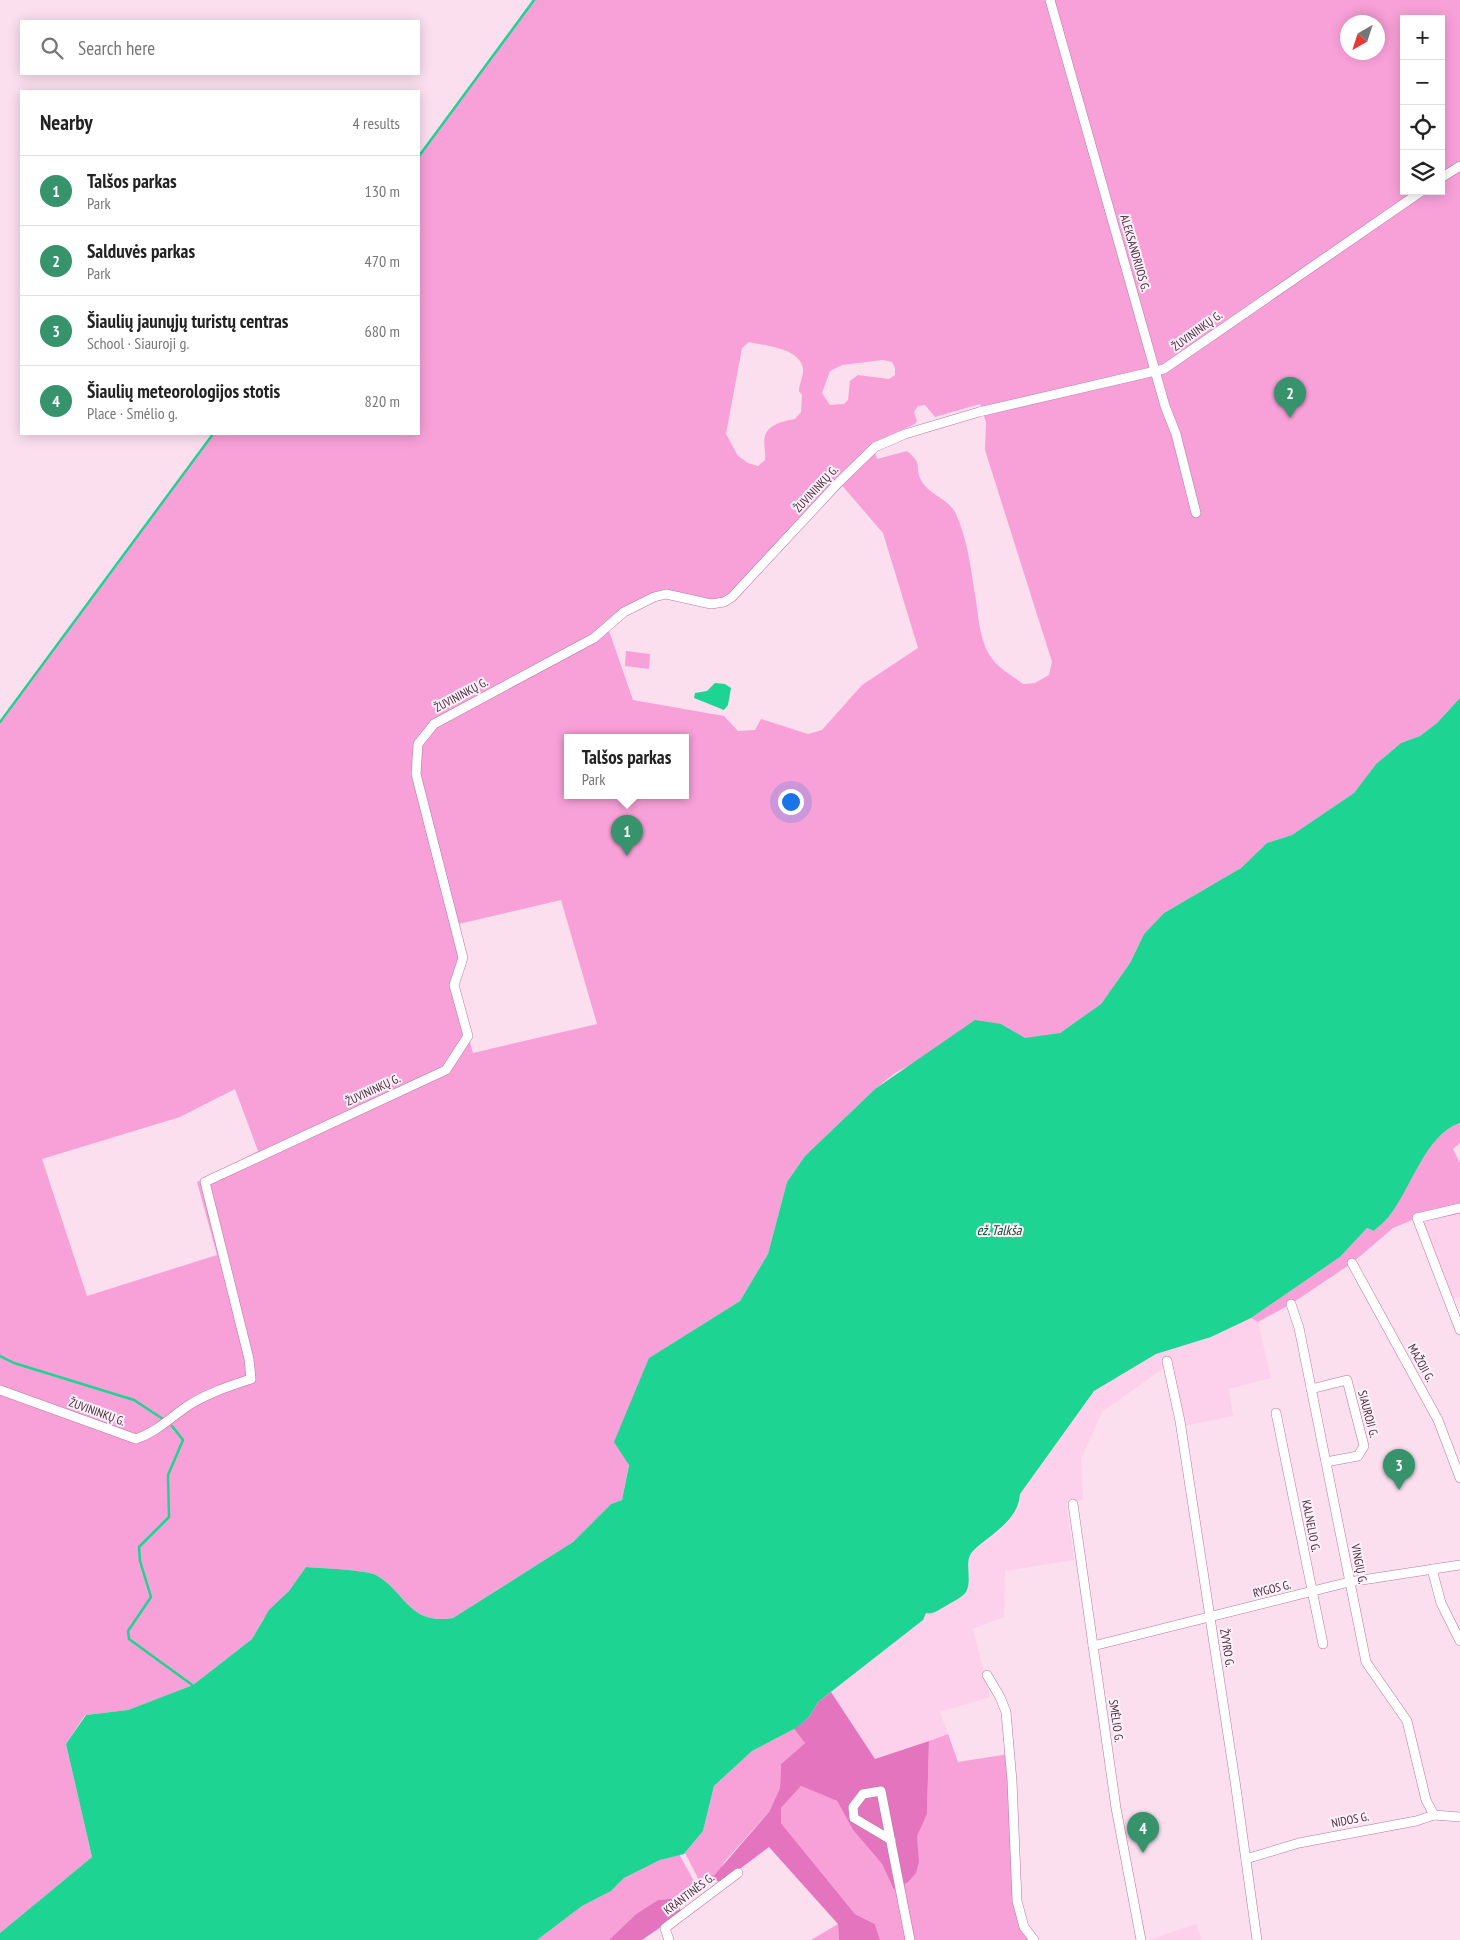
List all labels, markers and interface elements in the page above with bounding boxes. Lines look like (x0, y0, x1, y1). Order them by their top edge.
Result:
north arrow (1340, 15, 1385, 60)
map controls (1400, 15, 1445, 195)
button: + (1400, 15, 1445, 60)
search box (20, 20, 420, 75)
icon: search (38, 34, 66, 62)
text: Search here (78, 36, 155, 60)
button: − (1400, 60, 1445, 105)
button: locate (1400, 105, 1445, 150)
text: Nearby (40, 109, 93, 136)
text: 4 results (353, 113, 400, 133)
button: layers (1400, 150, 1445, 195)
text: Talšos parkas (87, 169, 177, 193)
text: 1 (52, 181, 60, 201)
text: 130 m (365, 181, 400, 201)
text: Park (87, 193, 111, 213)
street label: ALEKSANDRIJOS G. (1117, 213, 1154, 293)
text: Salduvės parkas (87, 239, 195, 263)
text: 2 (52, 251, 60, 271)
text: 470 m (365, 251, 400, 271)
text: Park (87, 263, 111, 283)
street label: ŽUVININKŲ G. (1169, 307, 1225, 354)
text: Šiaulių jaunųjų turistų centras (87, 309, 289, 333)
text: 3 (52, 321, 60, 341)
text: 680 m (365, 321, 400, 341)
text: School · Siauroji g. (87, 333, 189, 353)
pin: 2 (1274, 377, 1306, 418)
text: Šiaulių meteorologijos stotis (87, 379, 280, 403)
text: 4 (52, 391, 60, 411)
text: 820 m (365, 391, 400, 411)
text: Place · Smėlio g. (87, 403, 178, 423)
street label: ŽUVININKŲ G. (790, 462, 841, 515)
street label: ŽUVININKŲ G. (431, 674, 490, 715)
popup (564, 734, 689, 799)
text: Talšos parkas (582, 745, 671, 769)
text: Park (582, 769, 605, 789)
your location (778, 789, 804, 815)
pin: 1 (611, 815, 643, 856)
street label: ŽUVININKŲ G. (343, 1070, 402, 1109)
water label: ež. Talkša (977, 1221, 1023, 1239)
street label: MAŽOJI G. (1405, 1341, 1438, 1384)
street label: SIAUROJI G. (1355, 1389, 1382, 1439)
street label: ŽUVININKŲ G. (67, 1395, 127, 1429)
pin: 3 (1383, 1449, 1415, 1490)
street label: KALNELIO G. (1299, 1499, 1324, 1553)
street label: VINGIŲ G. (1348, 1542, 1371, 1585)
street label: RYGOS G. (1251, 1577, 1292, 1600)
street label: ŽVYRO G. (1217, 1628, 1238, 1668)
street label: SMĖLIO G. (1106, 1699, 1127, 1743)
street label: NIDOS G. (1330, 1809, 1370, 1830)
pin: 4 (1127, 1812, 1159, 1853)
street label: KRANTINĖS G. (661, 1870, 717, 1917)

